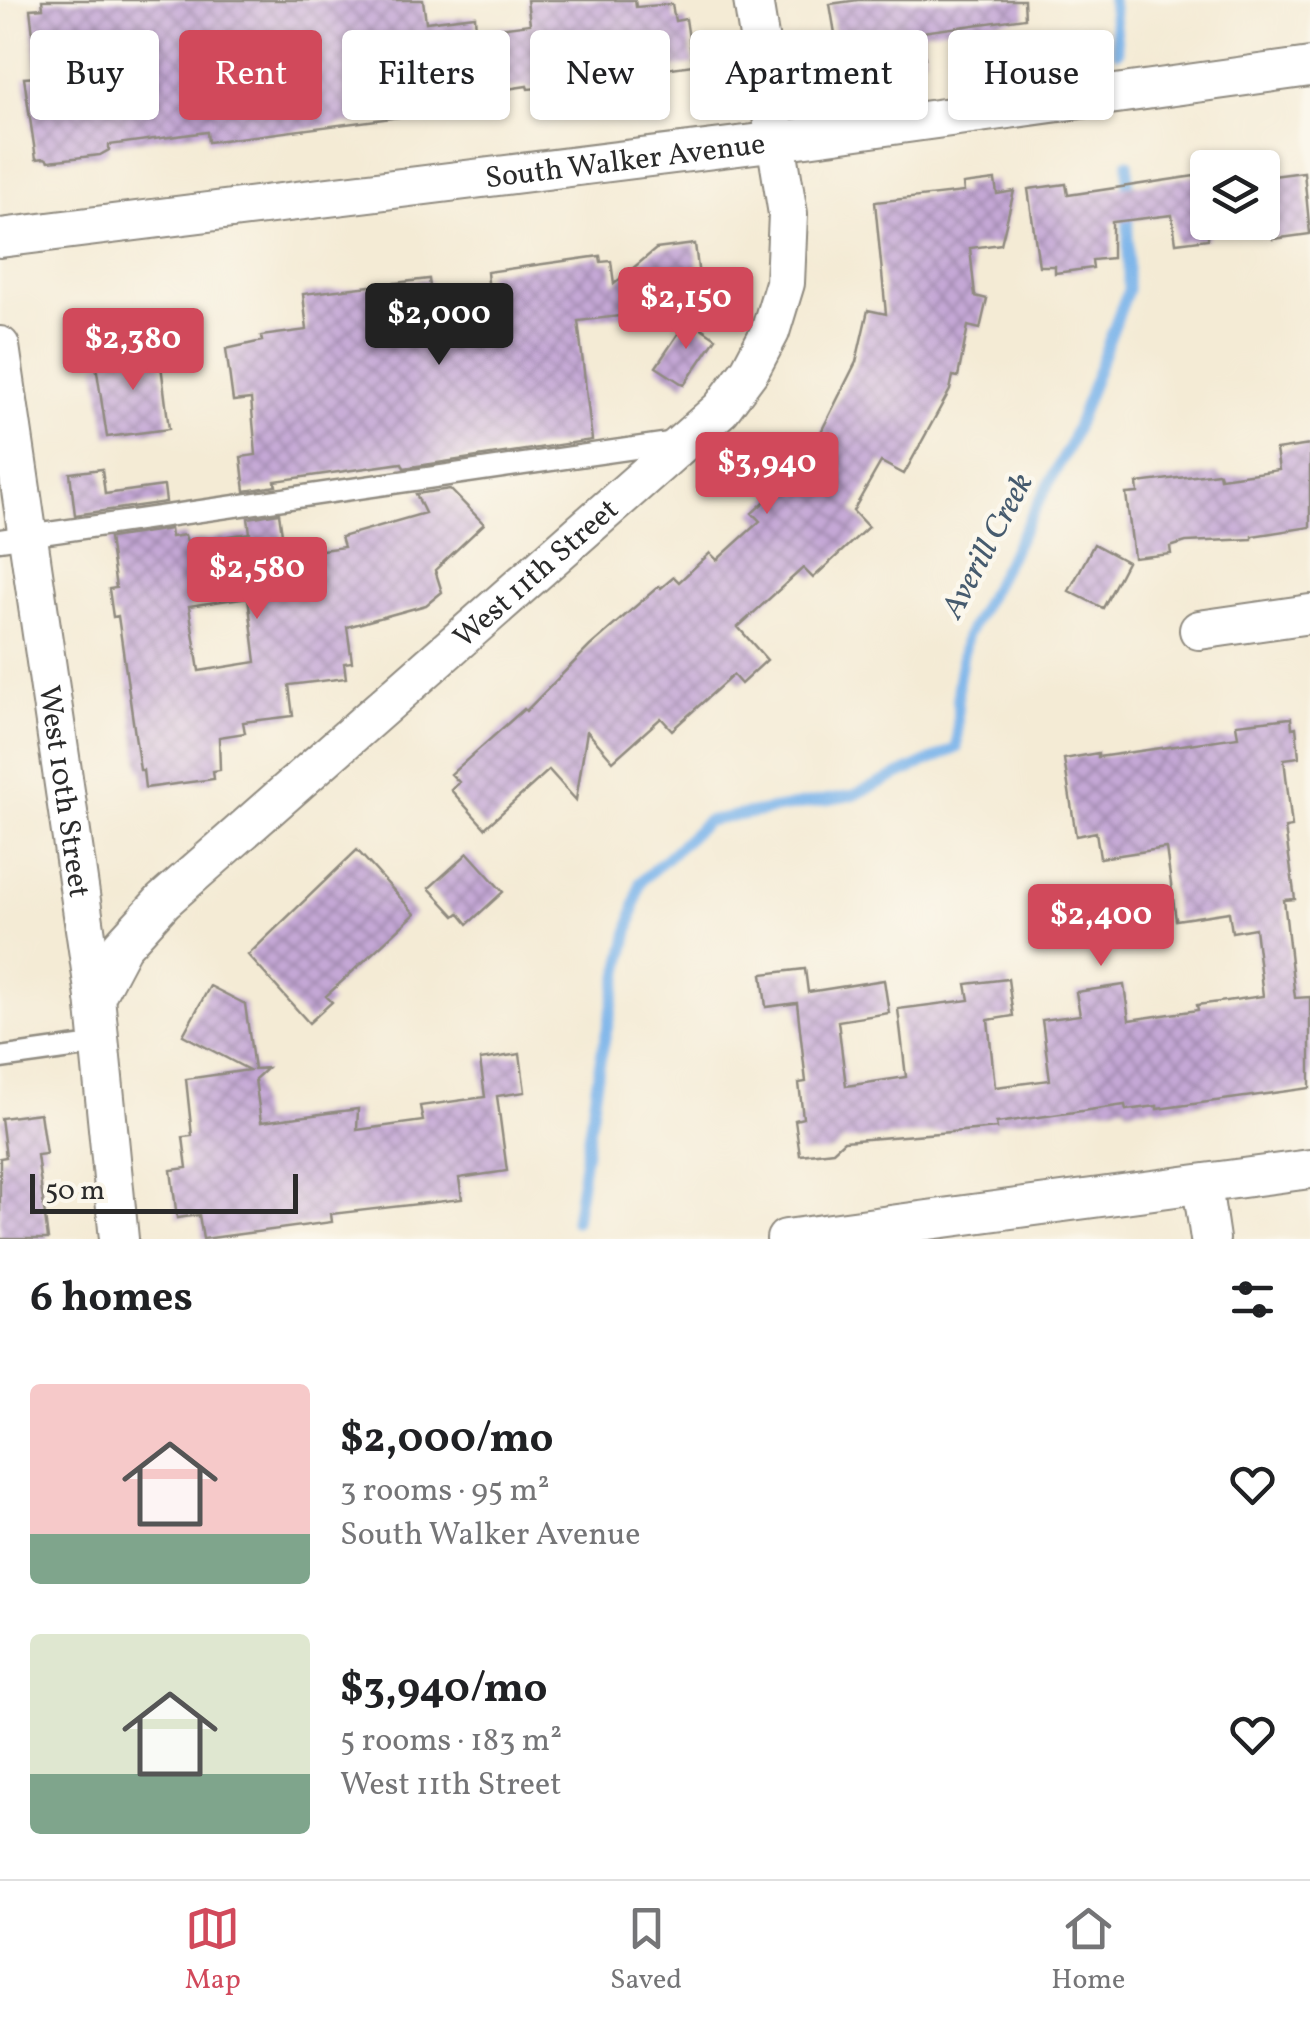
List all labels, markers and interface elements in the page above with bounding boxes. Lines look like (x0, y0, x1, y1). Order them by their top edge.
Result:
chip: Buy (30, 30, 159, 120)
chip: Rent (179, 30, 322, 120)
chip: Filters (342, 30, 510, 120)
chip: New (530, 30, 670, 120)
chip: Apartment (690, 30, 928, 120)
chip: House (948, 30, 1114, 120)
street label: South Walker Avenue (483, 124, 768, 200)
map controls (1190, 150, 1280, 240)
button: layers (1190, 150, 1280, 240)
pin: $2,150 (605, 267, 767, 352)
text: $2,150 (640, 277, 732, 321)
pin: $2,000 (358, 283, 520, 368)
text: $2,000 (387, 293, 491, 337)
pin: $2,380 (52, 308, 214, 393)
text: $2,380 (85, 318, 181, 362)
pin: $3,940 (686, 432, 848, 517)
text: $3,940 (717, 442, 817, 486)
water label: Averill Creek (931, 466, 1045, 628)
street label: West 11th Street (445, 490, 628, 659)
pin: $2,580 (176, 537, 338, 622)
text: $2,580 (209, 547, 305, 591)
street label: West 10th Street (27, 683, 99, 901)
pin: $2,400 (1020, 884, 1182, 969)
text: $2,400 (1050, 894, 1152, 938)
scale bar (30, 1169, 298, 1214)
text: 50 m (45, 1172, 105, 1211)
text: 6 homes (30, 1270, 193, 1329)
icon: filters (1225, 1272, 1280, 1327)
text: $2,000/mo (340, 1411, 553, 1470)
icon: home (110, 1424, 230, 1544)
icon: heart (1225, 1457, 1280, 1512)
text: 3 rooms · 95 m² (340, 1470, 550, 1514)
text: South Walker Avenue (340, 1514, 640, 1558)
text: $3,940/mo (340, 1661, 548, 1720)
icon: home (110, 1674, 230, 1794)
icon: heart (1225, 1707, 1280, 1762)
text: 5 rooms · 183 m² (340, 1720, 562, 1764)
text: West 11th Street (340, 1764, 561, 1808)
tab: Map (185, 1901, 241, 2000)
tab: Saved (610, 1901, 682, 2000)
tab: Home (1051, 1901, 1125, 2000)

